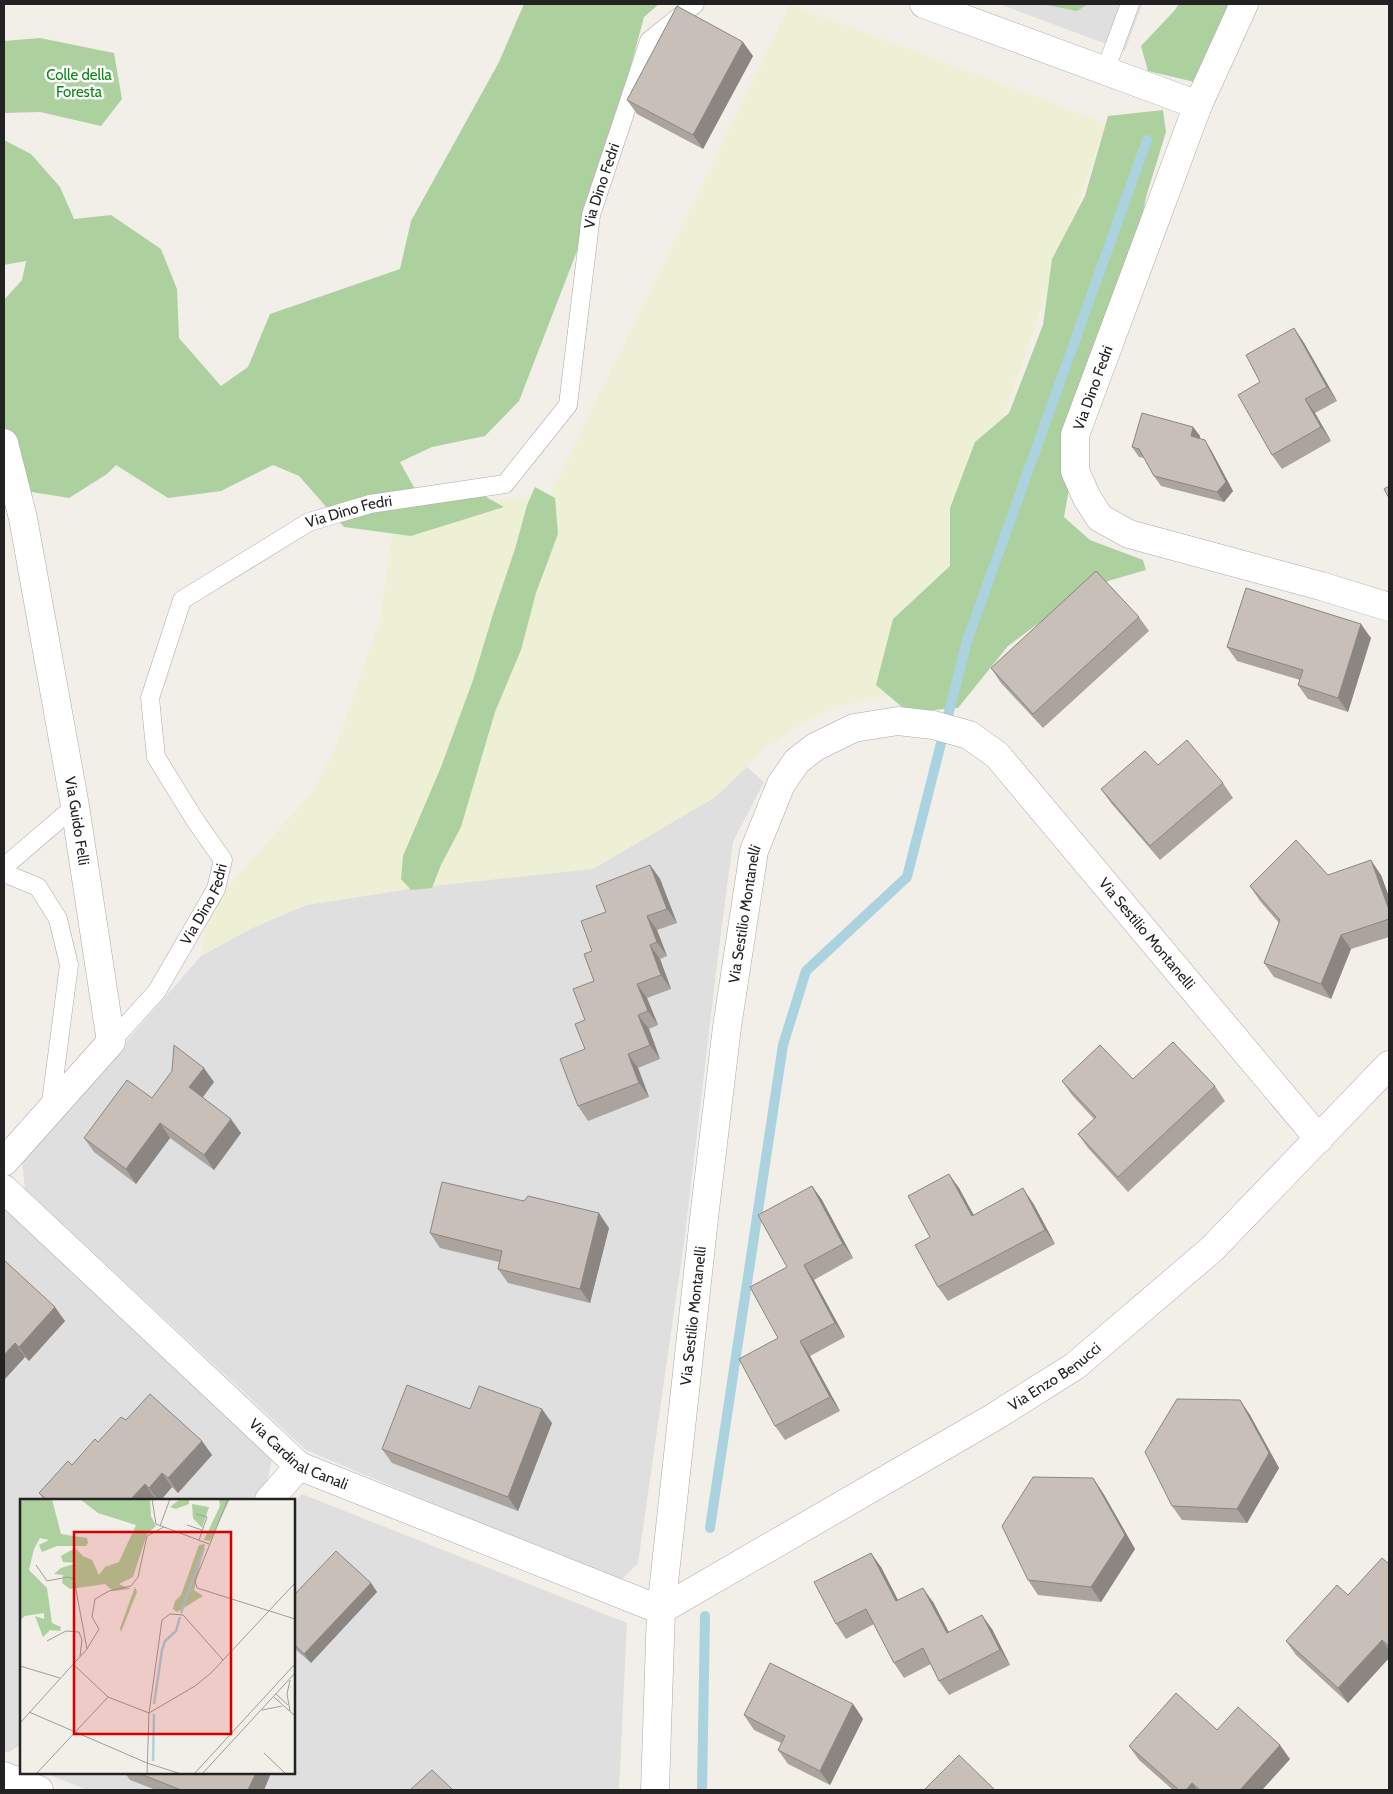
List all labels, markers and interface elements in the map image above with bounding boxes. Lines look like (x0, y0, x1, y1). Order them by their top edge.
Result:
park label: Colle della Foresta (46, 66, 113, 101)
street label: Via Dino Fedri (580, 141, 623, 230)
street label: Via Dino Fedri (1069, 343, 1117, 433)
street label: Via Dino Fedri (304, 492, 393, 532)
street label: Via Guido Felli (61, 775, 93, 867)
street label: Via Sestilio Montanelli (725, 842, 765, 985)
street label: Via Dino Fedri (177, 862, 231, 948)
street label: Via Sestilio Montanelli (1095, 874, 1199, 993)
street label: Via Sestilio Montanelli (677, 1245, 710, 1386)
street label: Via Enzo Benucci (1005, 1339, 1105, 1415)
street label: Via Cardinal Canali (245, 1415, 351, 1494)
inset map (20, 1499, 295, 1774)

